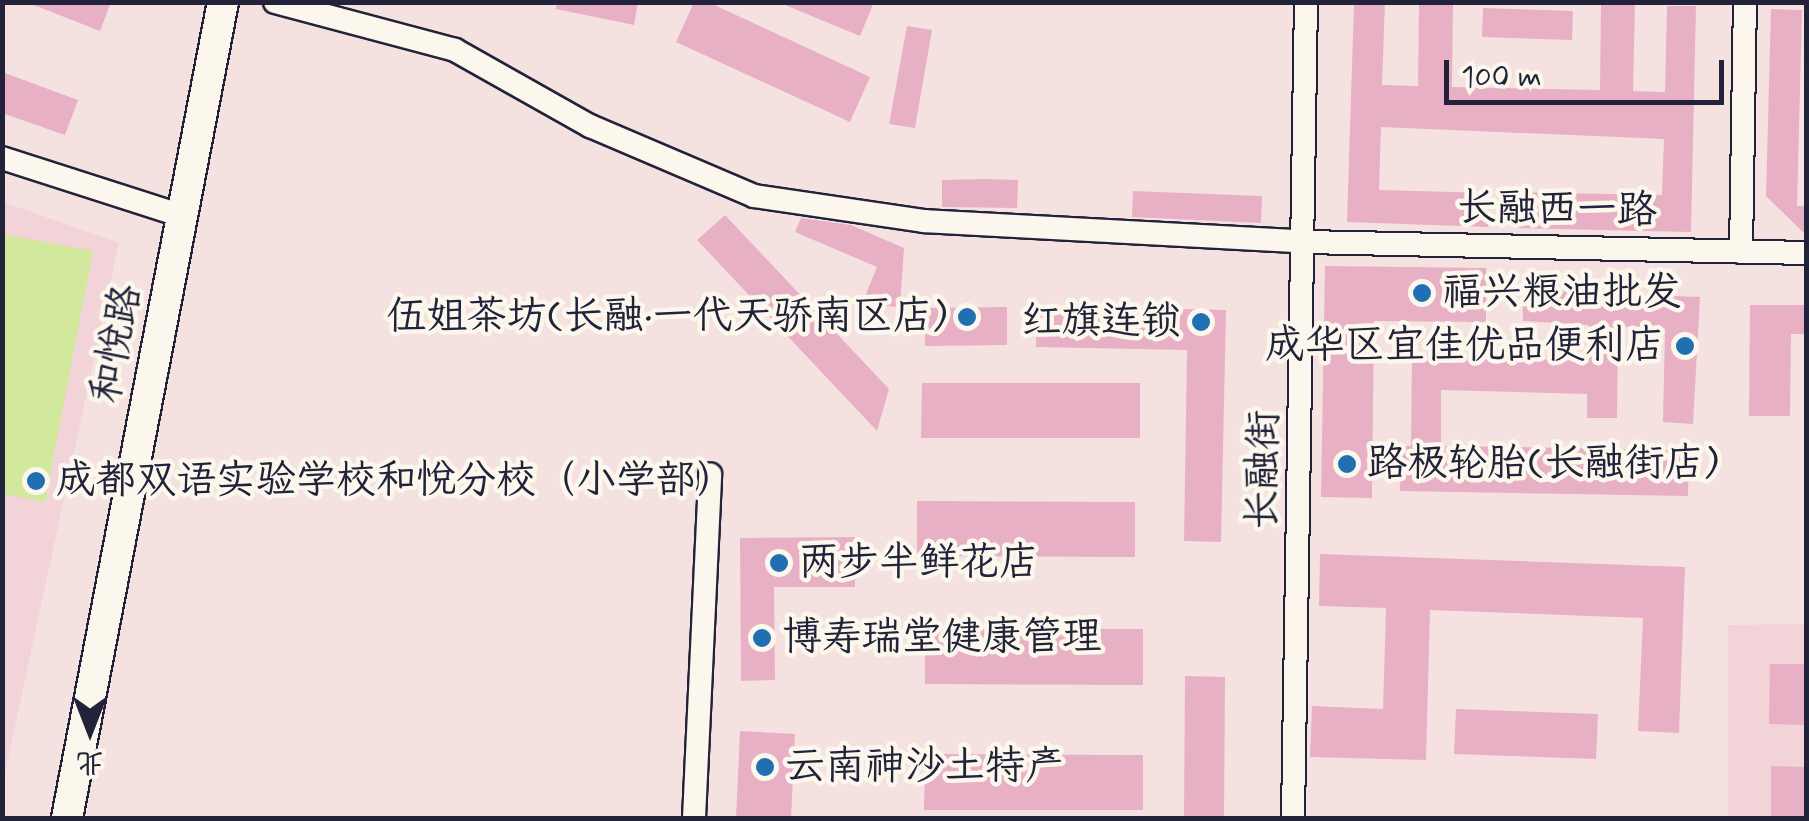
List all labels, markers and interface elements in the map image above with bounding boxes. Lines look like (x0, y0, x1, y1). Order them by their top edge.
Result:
scale bar (1449, 40, 1729, 102)
text: 100 m (1461, 58, 1542, 97)
street label: 长融西一路 (1457, 184, 1657, 236)
place label: 福兴粮油批发 (1442, 269, 1682, 317)
street label: 和悦路 (82, 281, 152, 407)
marker: 福兴粮油批发 (1411, 282, 1433, 304)
place label: 伍姐茶坊(长融·一代天骄南区店) (386, 293, 947, 341)
place label: 红旗连锁 (1021, 298, 1181, 346)
marker: 伍姐茶坊(长融·一代天骄南区店) (956, 306, 978, 328)
marker: 红旗连锁 (1190, 311, 1212, 333)
place label: 成华区宜佳优品便利店 (1265, 322, 1665, 370)
marker: 成华区宜佳优品便利店 (1674, 335, 1696, 357)
street label: 长融街 (1239, 410, 1289, 530)
place label: 路极轮胎(长融街店) (1367, 440, 1718, 488)
marker: 路极轮胎(长融街店) (1336, 453, 1358, 475)
place label: 成都双语实验学校和悦分校（小学部） (56, 457, 736, 505)
marker: 成都双语实验学校和悦分校（小学部） (25, 470, 47, 492)
place label: 两步半鲜花店 (799, 539, 1039, 587)
marker: 两步半鲜花店 (768, 552, 790, 574)
place label: 博寿瑞堂健康管理 (782, 614, 1102, 662)
marker: 博寿瑞堂健康管理 (751, 627, 773, 649)
north arrow (40, 681, 140, 781)
text: 北 (76, 743, 104, 780)
place label: 云南神沙土特产 (785, 743, 1065, 791)
marker: 云南神沙土特产 (754, 756, 776, 778)

